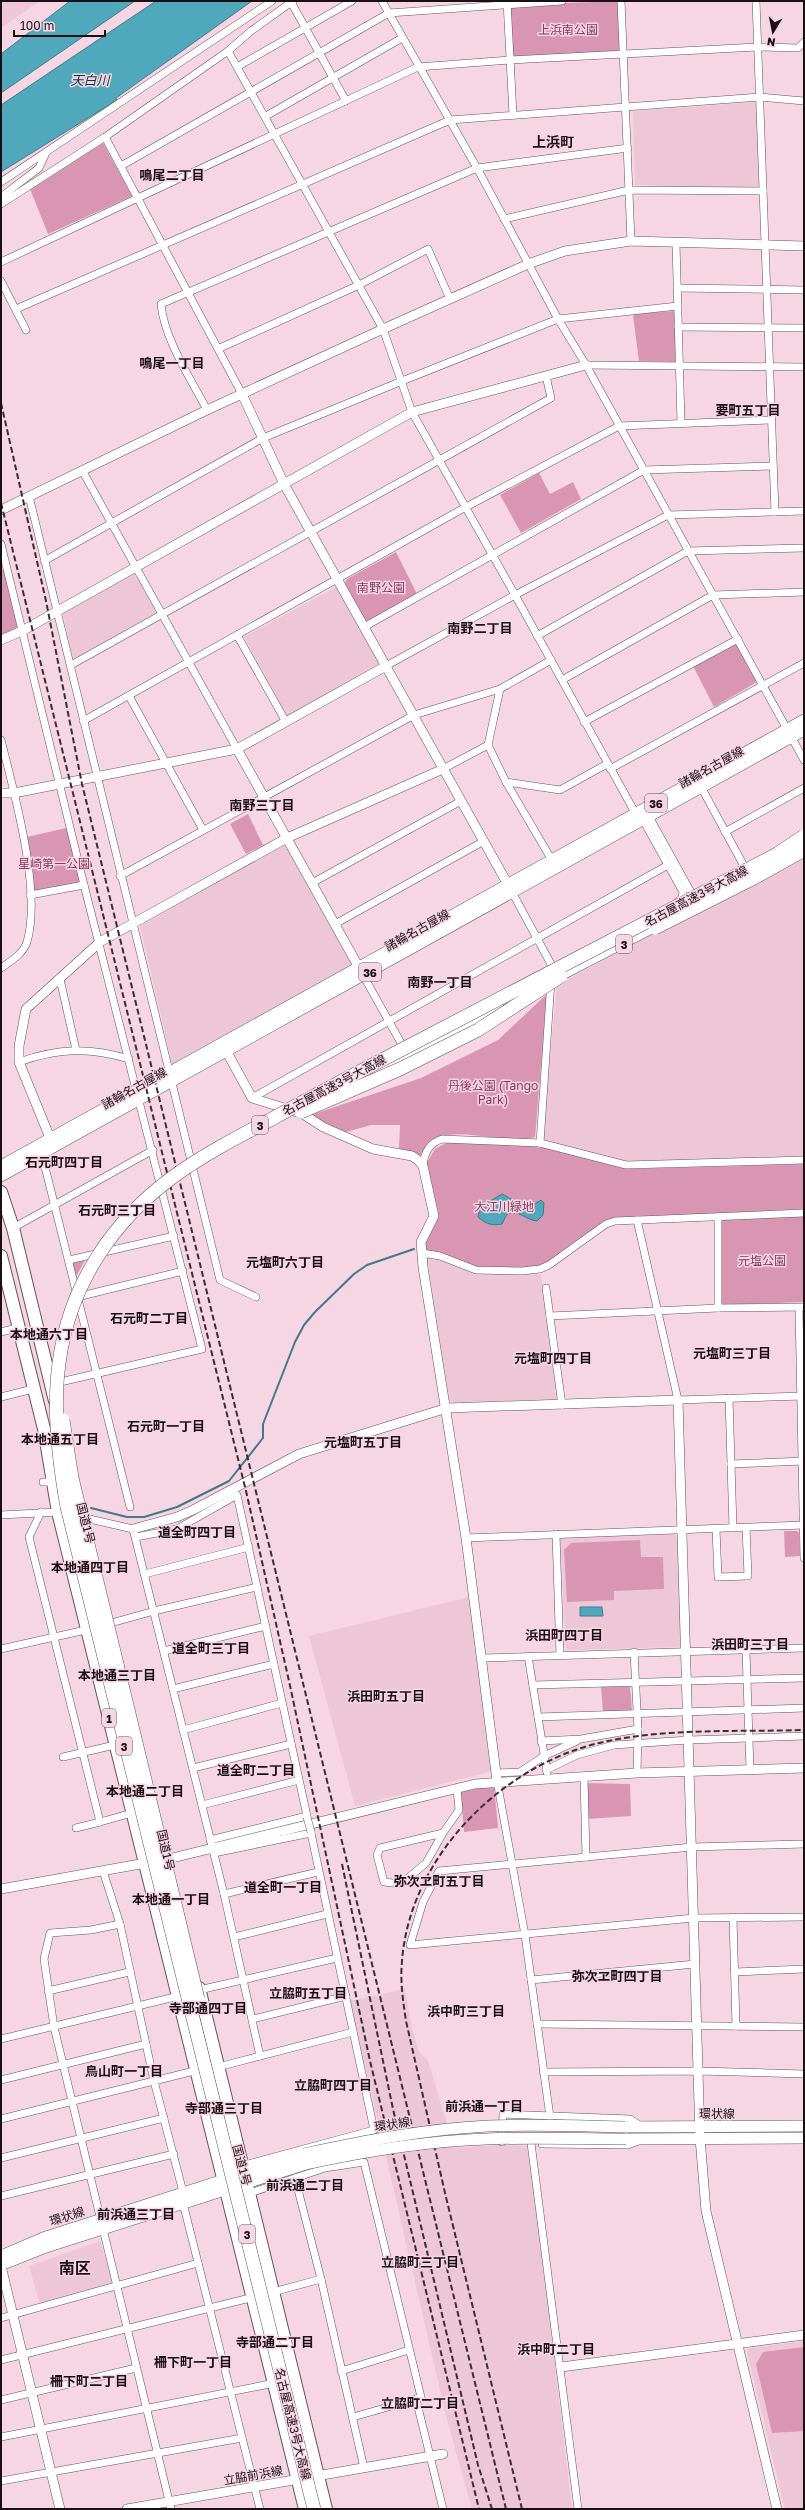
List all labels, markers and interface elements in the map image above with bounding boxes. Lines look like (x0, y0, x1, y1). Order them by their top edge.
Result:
scale bar (14, 12, 105, 38)
north arrow (753, 12, 793, 52)
text: 100 m (20, 18, 54, 33)
park label: 上浜南公園 (538, 22, 598, 37)
text: N (766, 35, 776, 49)
water label: 天白川 (70, 72, 111, 88)
district label: 上浜町 (532, 133, 574, 150)
district label: 鳴尾二丁目 (139, 167, 205, 183)
district label: 鳴尾一丁目 (139, 355, 205, 371)
district label: 要町五丁目 (715, 402, 781, 418)
park label: 南野公園 (357, 580, 405, 595)
district label: 南野二丁目 (447, 620, 513, 636)
street label: 諸輪名古屋線 (676, 743, 746, 791)
road number: 36 (645, 794, 667, 812)
district label: 南野三丁目 (229, 797, 295, 813)
park label: 星崎第一公園 (18, 856, 90, 871)
street label: 名古屋高速3号大高線 (642, 862, 750, 930)
street label: 諸輪名古屋線 (382, 906, 452, 954)
road number: 3 (616, 935, 632, 953)
road number: 36 (359, 963, 381, 981)
district label: 南野一丁目 (407, 974, 473, 990)
street label: 名古屋高速3号大高線 (280, 1051, 388, 1119)
street label: 諸輪名古屋線 (99, 1064, 169, 1112)
park label: 丹後公園 (Tango Park) (448, 1078, 538, 1107)
road number: 3 (252, 1116, 268, 1134)
district label: 石元町四丁目 (25, 1154, 103, 1170)
park label: 大江川緑地 (474, 1199, 534, 1214)
district label: 石元町三丁目 (78, 1202, 156, 1218)
park label: 元塩公園 (738, 1253, 786, 1268)
district label: 元塩町六丁目 (246, 1254, 324, 1270)
district label: 石元町二丁目 (110, 1310, 188, 1326)
district label: 本地通六丁目 (10, 1326, 88, 1342)
district label: 元塩町三丁目 (693, 1345, 771, 1361)
district label: 元塩町四丁目 (514, 1350, 592, 1366)
district label: 石元町一丁目 (127, 1418, 205, 1434)
district label: 本地通五丁目 (21, 1431, 99, 1447)
district label: 元塩町五丁目 (324, 1434, 402, 1450)
street label: 国道1号 (74, 1501, 98, 1545)
district label: 道全町四丁目 (158, 1524, 236, 1540)
district label: 本地通四丁目 (51, 1559, 129, 1575)
district label: 浜田町四丁目 (525, 1627, 603, 1643)
district label: 浜田町三丁目 (711, 1636, 789, 1652)
district label: 道全町三丁目 (172, 1640, 250, 1656)
district label: 本地通三丁目 (78, 1667, 156, 1683)
district label: 浜田町五丁目 (347, 1688, 425, 1704)
road number: 1 (102, 1709, 116, 1727)
road number: 3 (116, 1737, 132, 1755)
district label: 道全町二丁目 (217, 1762, 295, 1778)
district label: 本地通二丁目 (106, 1783, 184, 1799)
street label: 国道1号 (154, 1828, 178, 1872)
district label: 弥次ヱ町五丁目 (393, 1873, 485, 1889)
district label: 道全町一丁目 (244, 1879, 322, 1895)
district label: 本地通一丁目 (132, 1891, 210, 1907)
district label: 弥次ヱ町四丁目 (571, 1968, 663, 1984)
district label: 立脇町五丁目 (269, 1985, 347, 2001)
district label: 寺部通四丁目 (169, 2000, 247, 2016)
district label: 浜中町三丁目 (427, 2003, 505, 2019)
district label: 鳥山町一丁目 (85, 2063, 163, 2079)
district label: 立脇町四丁目 (294, 2077, 372, 2093)
district label: 前浜通一丁目 (445, 2098, 523, 2114)
district label: 寺部通三丁目 (185, 2100, 263, 2116)
street label: 環状線 (699, 2106, 735, 2121)
street label: 環状線 (373, 2114, 411, 2134)
street label: 国道1号 (229, 2143, 255, 2187)
district label: 前浜通二丁目 (266, 2177, 344, 2193)
street label: 環状線 (48, 2203, 86, 2229)
district label: 前浜通三丁目 (97, 2206, 175, 2222)
road number: 3 (239, 2225, 255, 2243)
district label: 立脇町三丁目 (381, 2254, 459, 2270)
district label: 南区 (59, 2258, 91, 2278)
district label: 寺部通二丁目 (236, 2334, 314, 2350)
district label: 浜中町二丁目 (517, 2341, 595, 2357)
district label: 柵下町一丁目 (154, 2354, 232, 2370)
street label: 名古屋高速3号大高線 (272, 2366, 314, 2482)
district label: 柵下町二丁目 (50, 2373, 128, 2389)
district label: 立脇町二丁目 (381, 2395, 459, 2411)
street label: 立脇前浜線 (222, 2462, 284, 2488)

